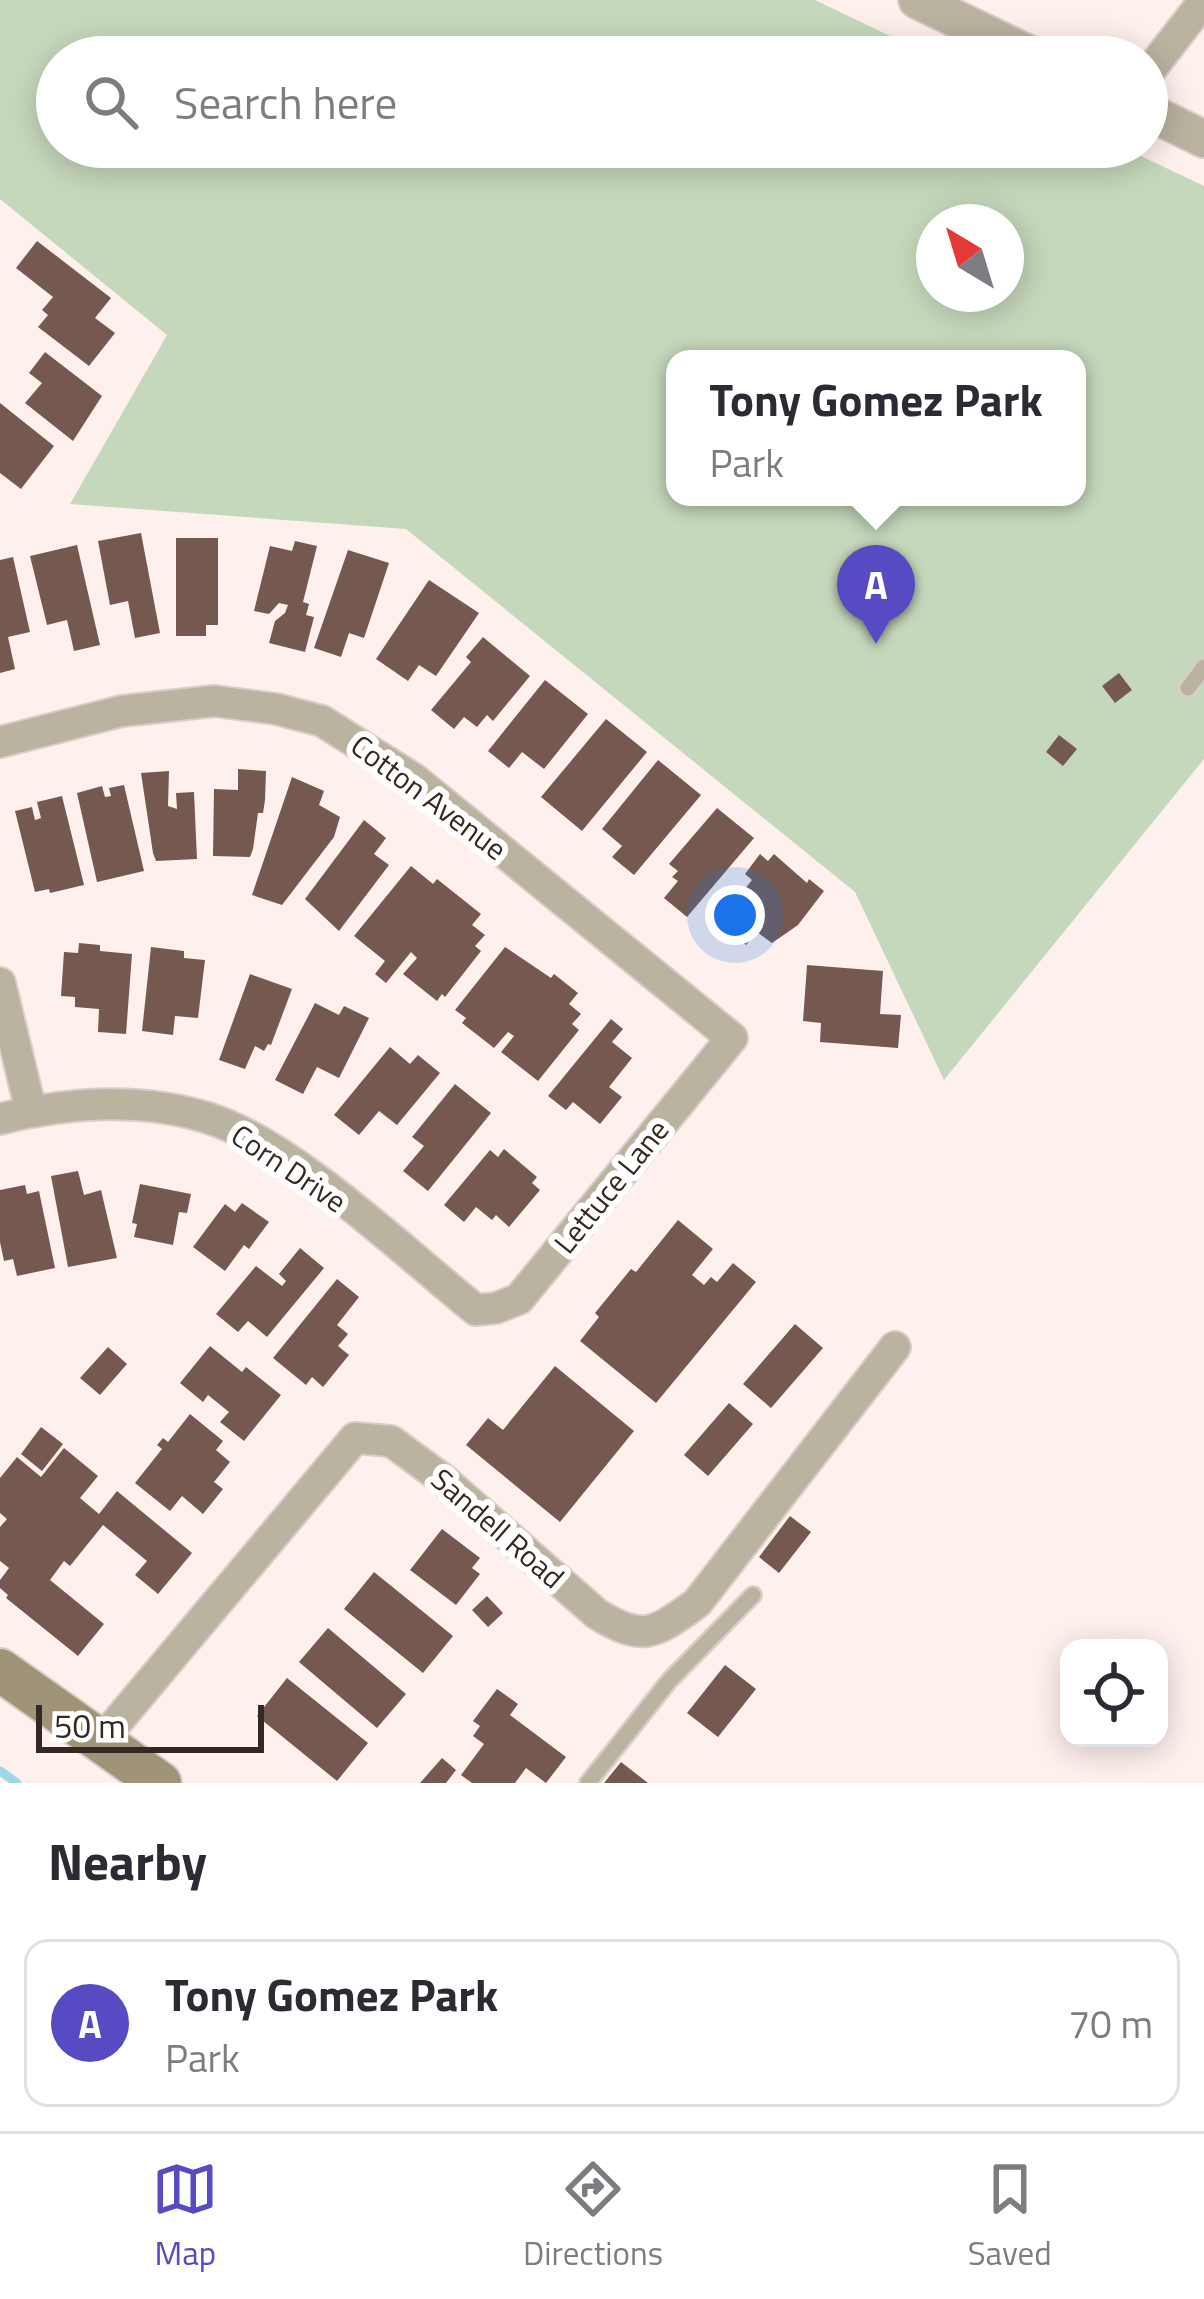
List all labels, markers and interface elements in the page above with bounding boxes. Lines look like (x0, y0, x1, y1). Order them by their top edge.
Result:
search box (36, 36, 1168, 168)
text: Search here (174, 68, 397, 136)
icon: search (78, 69, 144, 135)
north arrow (916, 204, 1024, 312)
popup (666, 350, 1086, 506)
text: Tony Gomez Park (709, 365, 1043, 433)
text: Park (709, 433, 784, 492)
pin: A (837, 545, 915, 644)
street label: Cotton Avenue (341, 723, 517, 871)
your location (705, 885, 765, 945)
street label: Lettuce Lane (542, 1109, 680, 1263)
street label: Corn Drive (222, 1112, 356, 1224)
street label: Sandell Road (421, 1457, 575, 1599)
map controls (1060, 1639, 1168, 1747)
button: locate (1060, 1639, 1168, 1747)
scale bar (36, 1699, 264, 1752)
text: 50 m (54, 1701, 126, 1751)
text: Nearby (48, 1822, 207, 1900)
text: Tony Gomez Park (165, 1960, 498, 2028)
text: A (78, 1994, 102, 2053)
text: 70 m (1068, 1994, 1153, 2053)
text: Park (165, 2028, 240, 2087)
tab: Map (152, 2156, 218, 2278)
tab: Directions (523, 2156, 663, 2278)
tab: Saved (968, 2156, 1052, 2278)

